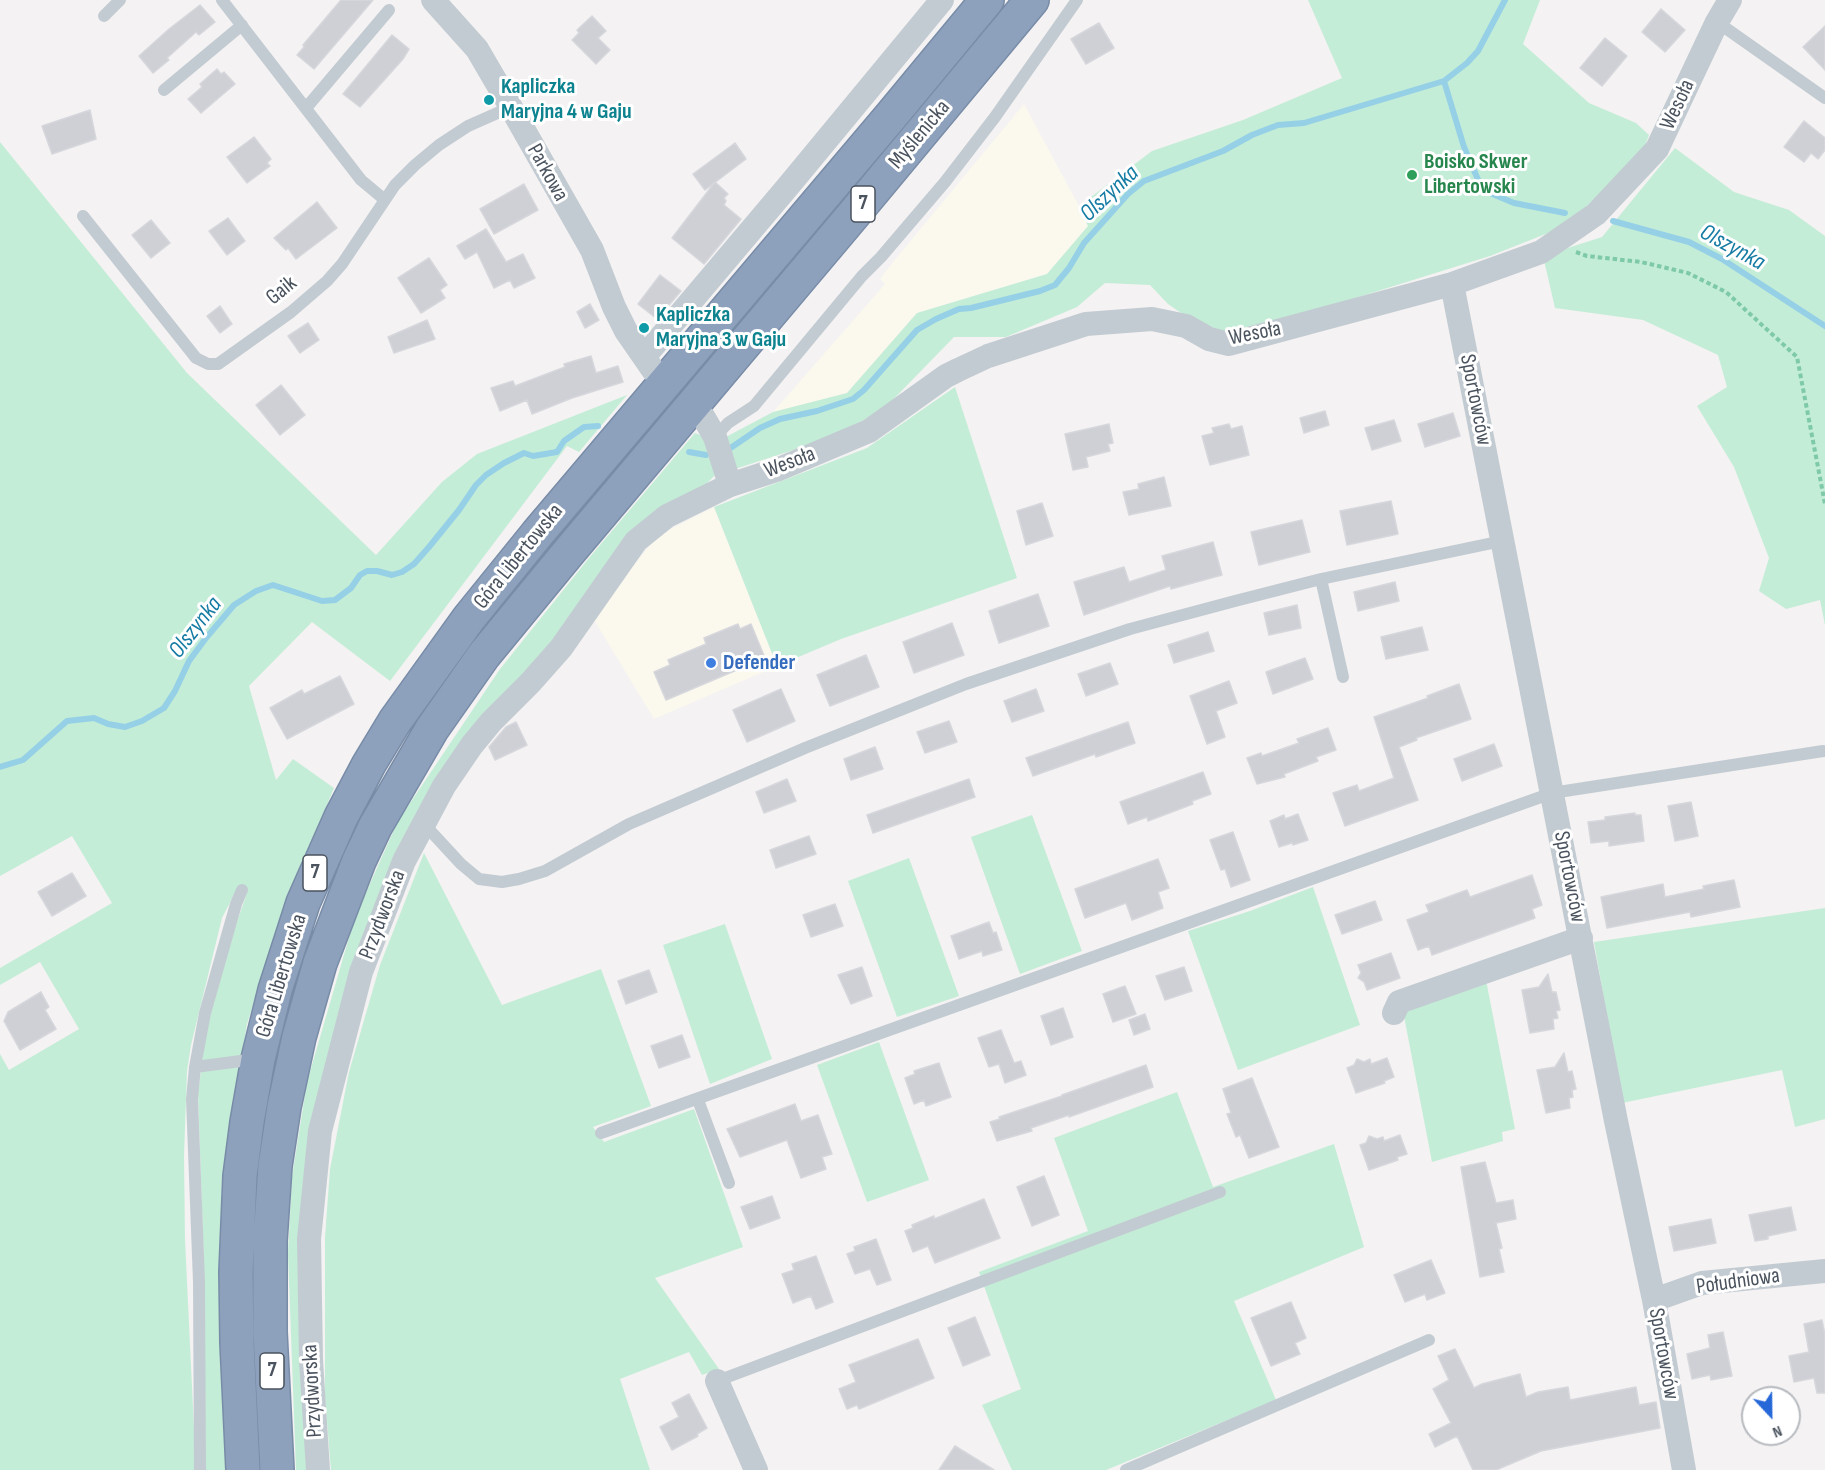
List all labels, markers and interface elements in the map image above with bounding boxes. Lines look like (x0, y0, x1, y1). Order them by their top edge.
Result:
place label: Kapliczka Maryjna 4 w Gaju (501, 74, 632, 125)
street label: Wesoła (1655, 76, 1701, 134)
marker: Kapliczka Maryjna 4 w Gaju (482, 93, 496, 107)
street label: Myślenicka (884, 95, 956, 175)
street label: Parkowa (521, 140, 573, 206)
place label: Boisko Skwer Libertowski (1424, 149, 1528, 200)
water label: Olszynka (1075, 160, 1145, 228)
marker: Boisko Skwer Libertowski (1405, 168, 1419, 182)
road number: 7 (851, 186, 875, 222)
water label: Olszynka (1694, 218, 1770, 278)
street label: Gaik (261, 271, 303, 311)
place label: Kapliczka Maryjna 3 w Gaju (656, 302, 786, 354)
street label: Wesoła (1227, 316, 1283, 352)
marker: Kapliczka Maryjna 3 w Gaju (637, 321, 651, 335)
street label: Sportowców (1453, 352, 1497, 448)
street label: Wesoła (761, 441, 819, 485)
street label: Góra Libertowska (469, 499, 569, 615)
water label: Olszynka (163, 592, 229, 664)
place label: Defender (723, 650, 795, 676)
marker: Defender (704, 656, 718, 670)
street label: Sportowców (1547, 829, 1591, 925)
road number: 7 (303, 855, 327, 891)
street label: Przydworska (354, 867, 412, 963)
street label: Góra Libertowska (251, 911, 313, 1041)
street label: Południowa (1695, 1263, 1781, 1301)
street label: Sportowców (1642, 1306, 1684, 1402)
street label: Przydworska (297, 1344, 329, 1438)
road number: 7 (260, 1353, 284, 1389)
north arrow (1741, 1386, 1801, 1446)
text: N (1770, 1421, 1785, 1442)

